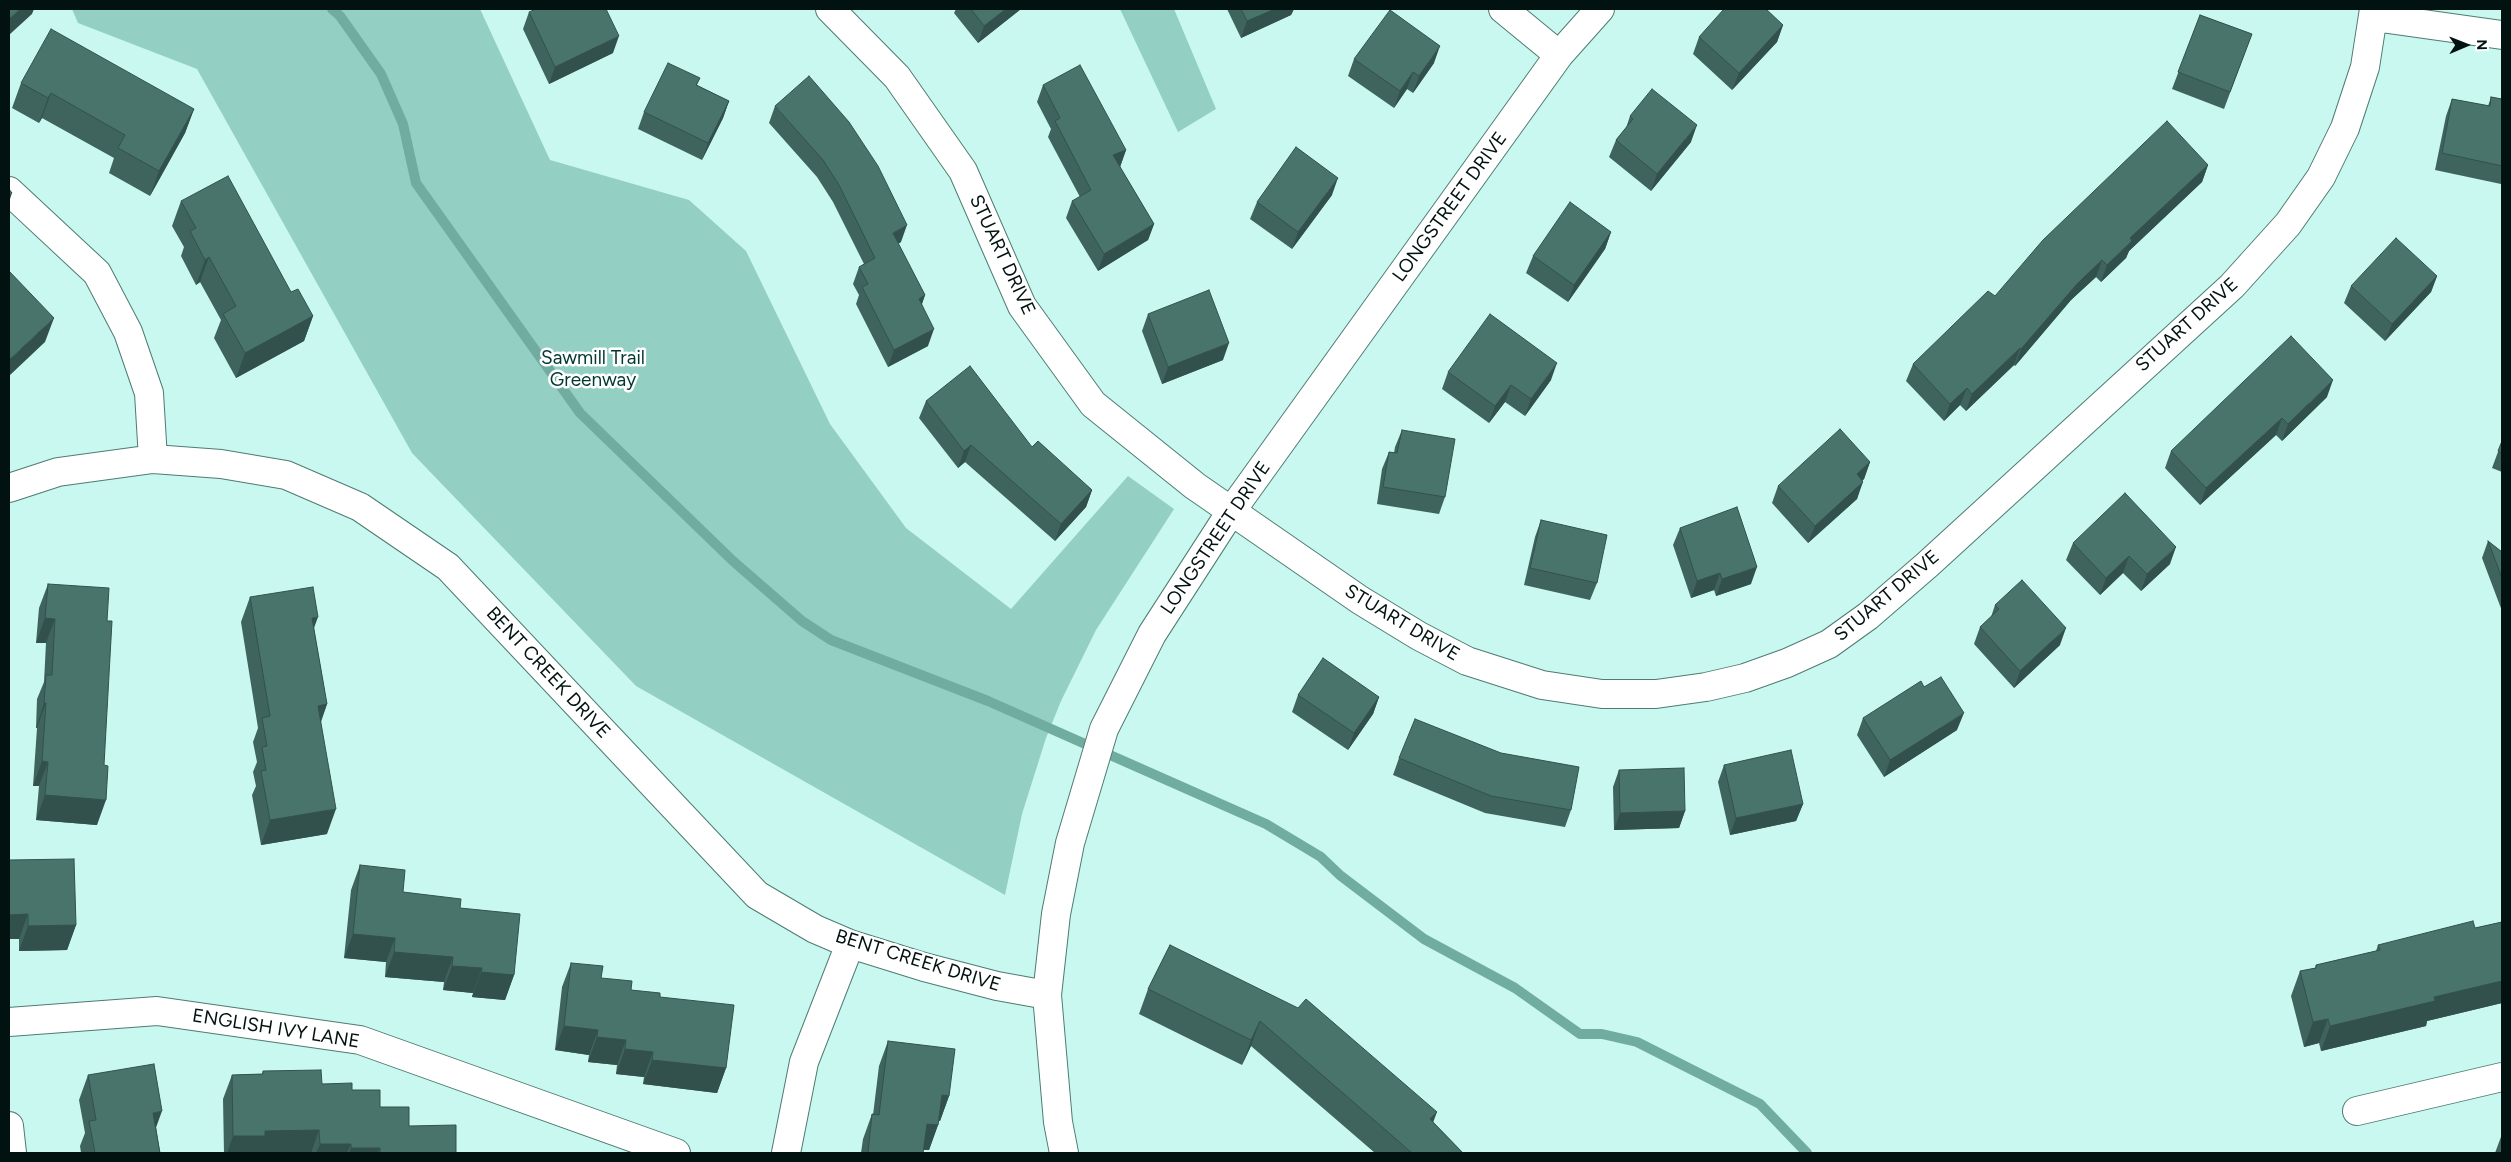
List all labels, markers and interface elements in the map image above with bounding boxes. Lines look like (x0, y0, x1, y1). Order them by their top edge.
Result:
north arrow (2441, 20, 2491, 70)
text: N (2473, 39, 2490, 50)
street label: LONGSTREET DRIVE (1388, 128, 1512, 286)
street label: STUART DRIVE (964, 191, 1040, 319)
street label: STUART DRIVE (2131, 273, 2243, 377)
park label: Sawmill Trail Greenway (541, 347, 645, 391)
street label: LONGSTREET DRIVE (1156, 457, 1276, 619)
street label: STUART DRIVE (1830, 545, 1944, 647)
street label: STUART DRIVE (1340, 580, 1464, 666)
street label: BENT CREEK DRIVE (481, 602, 615, 744)
street label: BENT CREEK DRIVE (833, 925, 1003, 997)
street label: ENGLISH IVY LANE (191, 1005, 361, 1053)

